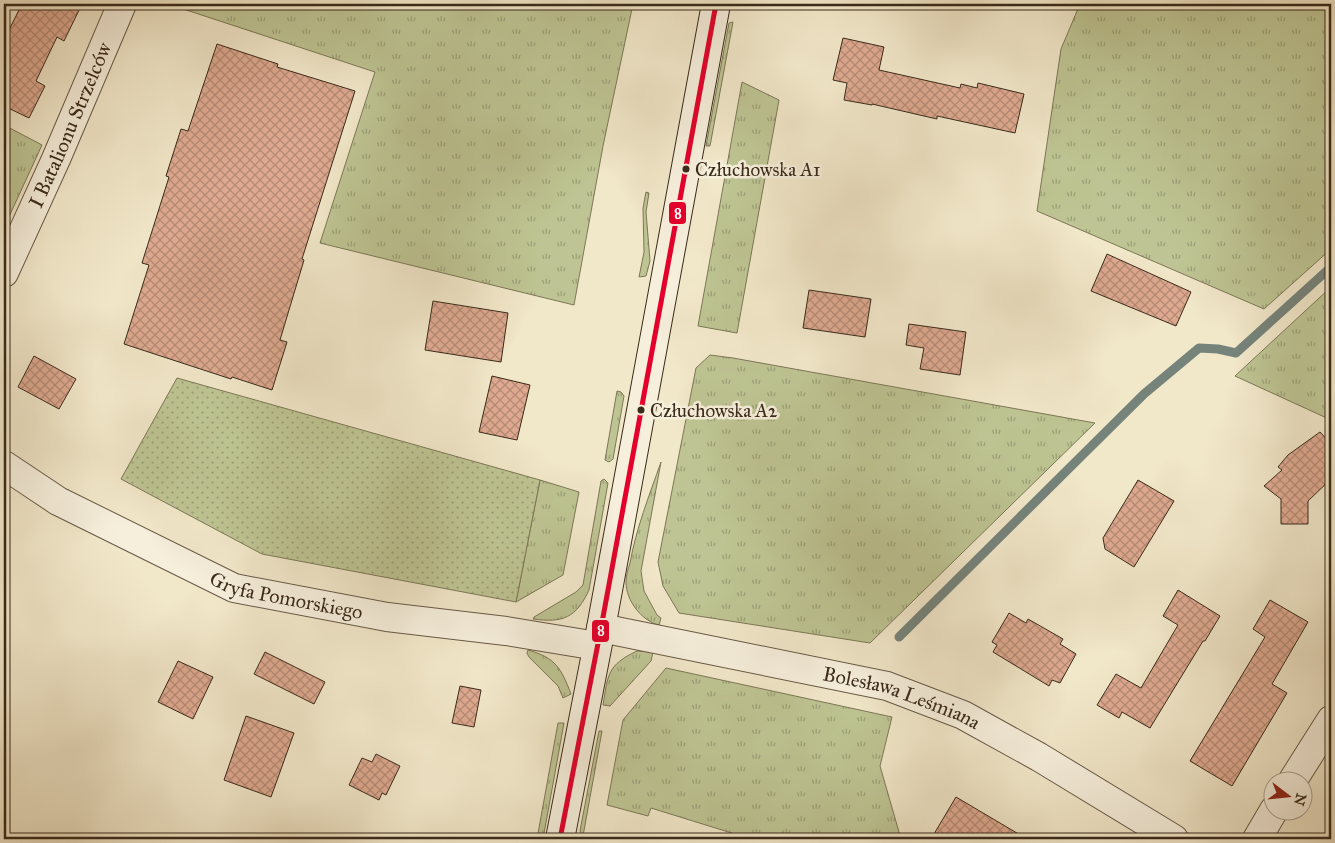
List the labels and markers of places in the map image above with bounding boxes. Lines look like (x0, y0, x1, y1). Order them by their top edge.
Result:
place label: Człuchowska A1 (695, 158, 821, 181)
marker: Człuchowska A1 (681, 164, 691, 174)
place label: Człuchowska A2 (650, 399, 778, 422)
marker: Człuchowska A2 (636, 405, 646, 415)

